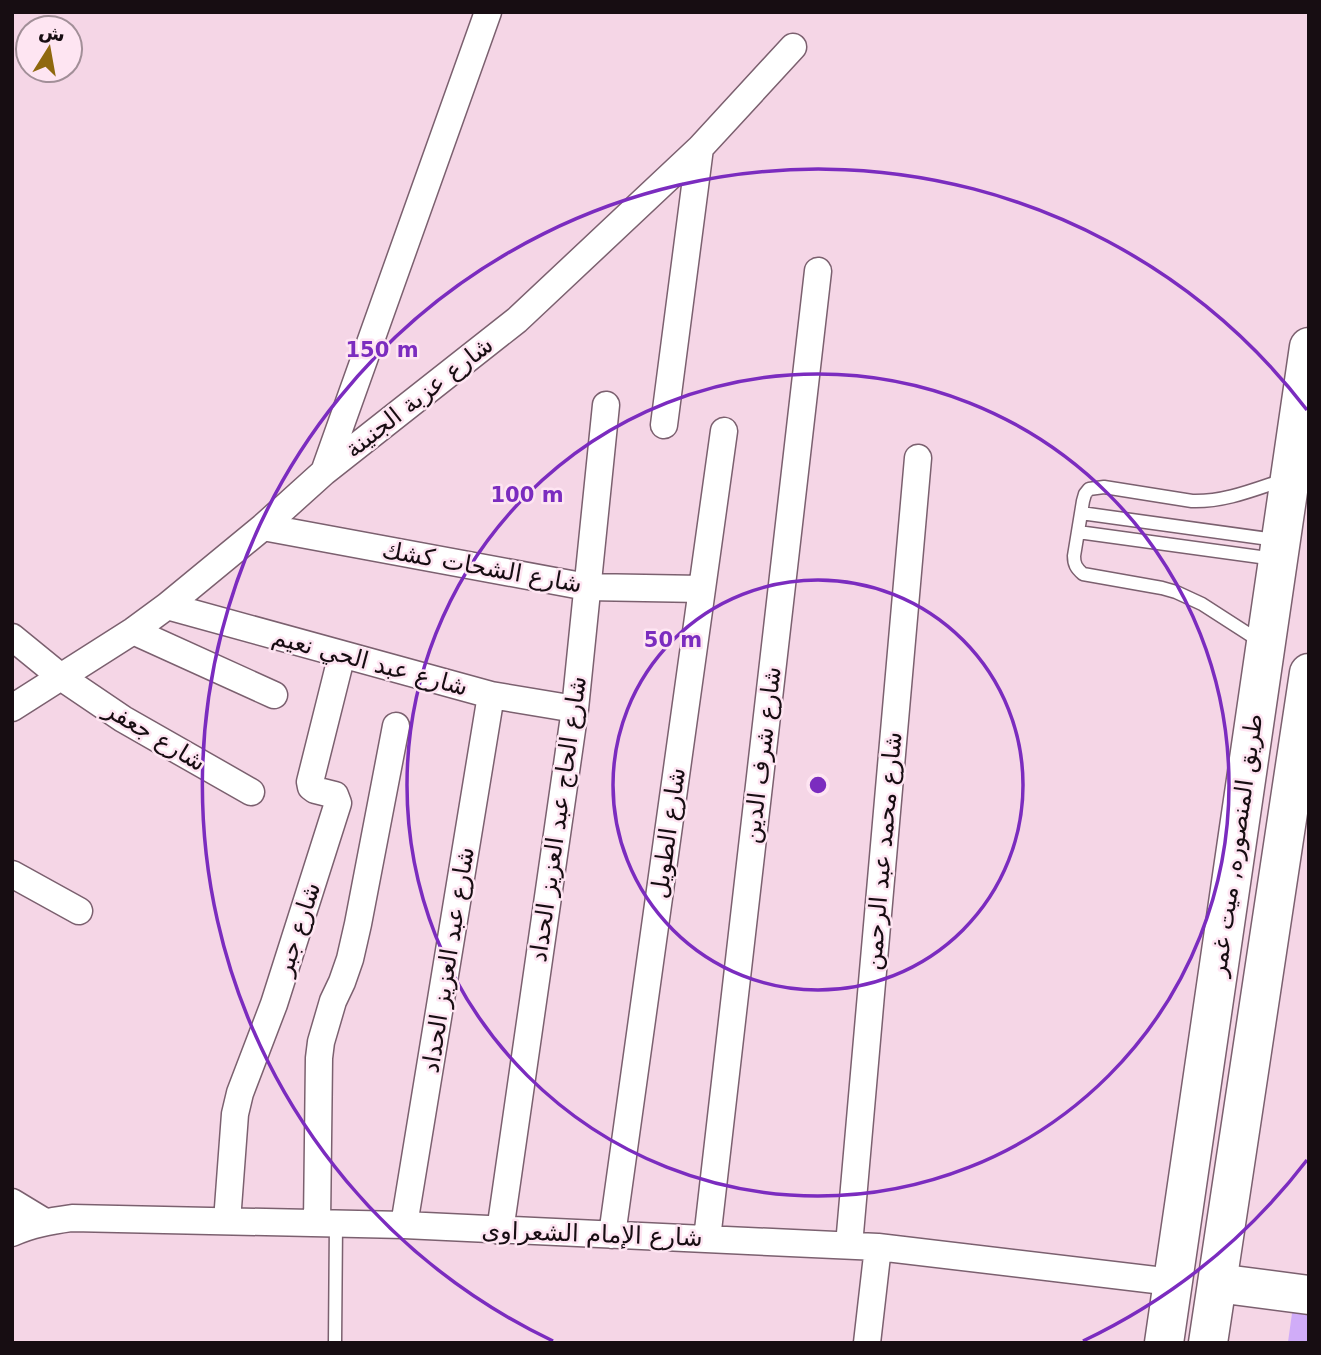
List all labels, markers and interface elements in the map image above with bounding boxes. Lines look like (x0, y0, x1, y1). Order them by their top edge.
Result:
north arrow (14, 14, 84, 84)
text: ش (37, 19, 67, 47)
street label: شارع عزبة الجنينة (340, 331, 498, 463)
text: 150 m (345, 338, 419, 362)
text: 100 m (490, 483, 564, 507)
street label: شارع الشحات كشك (380, 536, 584, 598)
street label: شارع عبد الحي نعيم (269, 622, 471, 702)
text: 50 m (644, 628, 702, 652)
street label: شارع شرف الدين (737, 665, 787, 845)
street label: شارع الحاج عبد العزيز الحداد (524, 674, 592, 964)
street label: شارع جعفر (99, 694, 211, 777)
street label: طريق المنصوره, ميت غمر (1204, 712, 1268, 979)
street label: شارع محمد عبد الرحمن (859, 731, 907, 971)
street label: شارع الطويل (645, 766, 691, 900)
centre of rings (806, 773, 830, 797)
street label: شارع عبد العزيز الحداد (416, 845, 480, 1075)
street label: شارع جبر (269, 879, 326, 980)
street label: شارع الإمام الشعراوى (481, 1216, 703, 1252)

